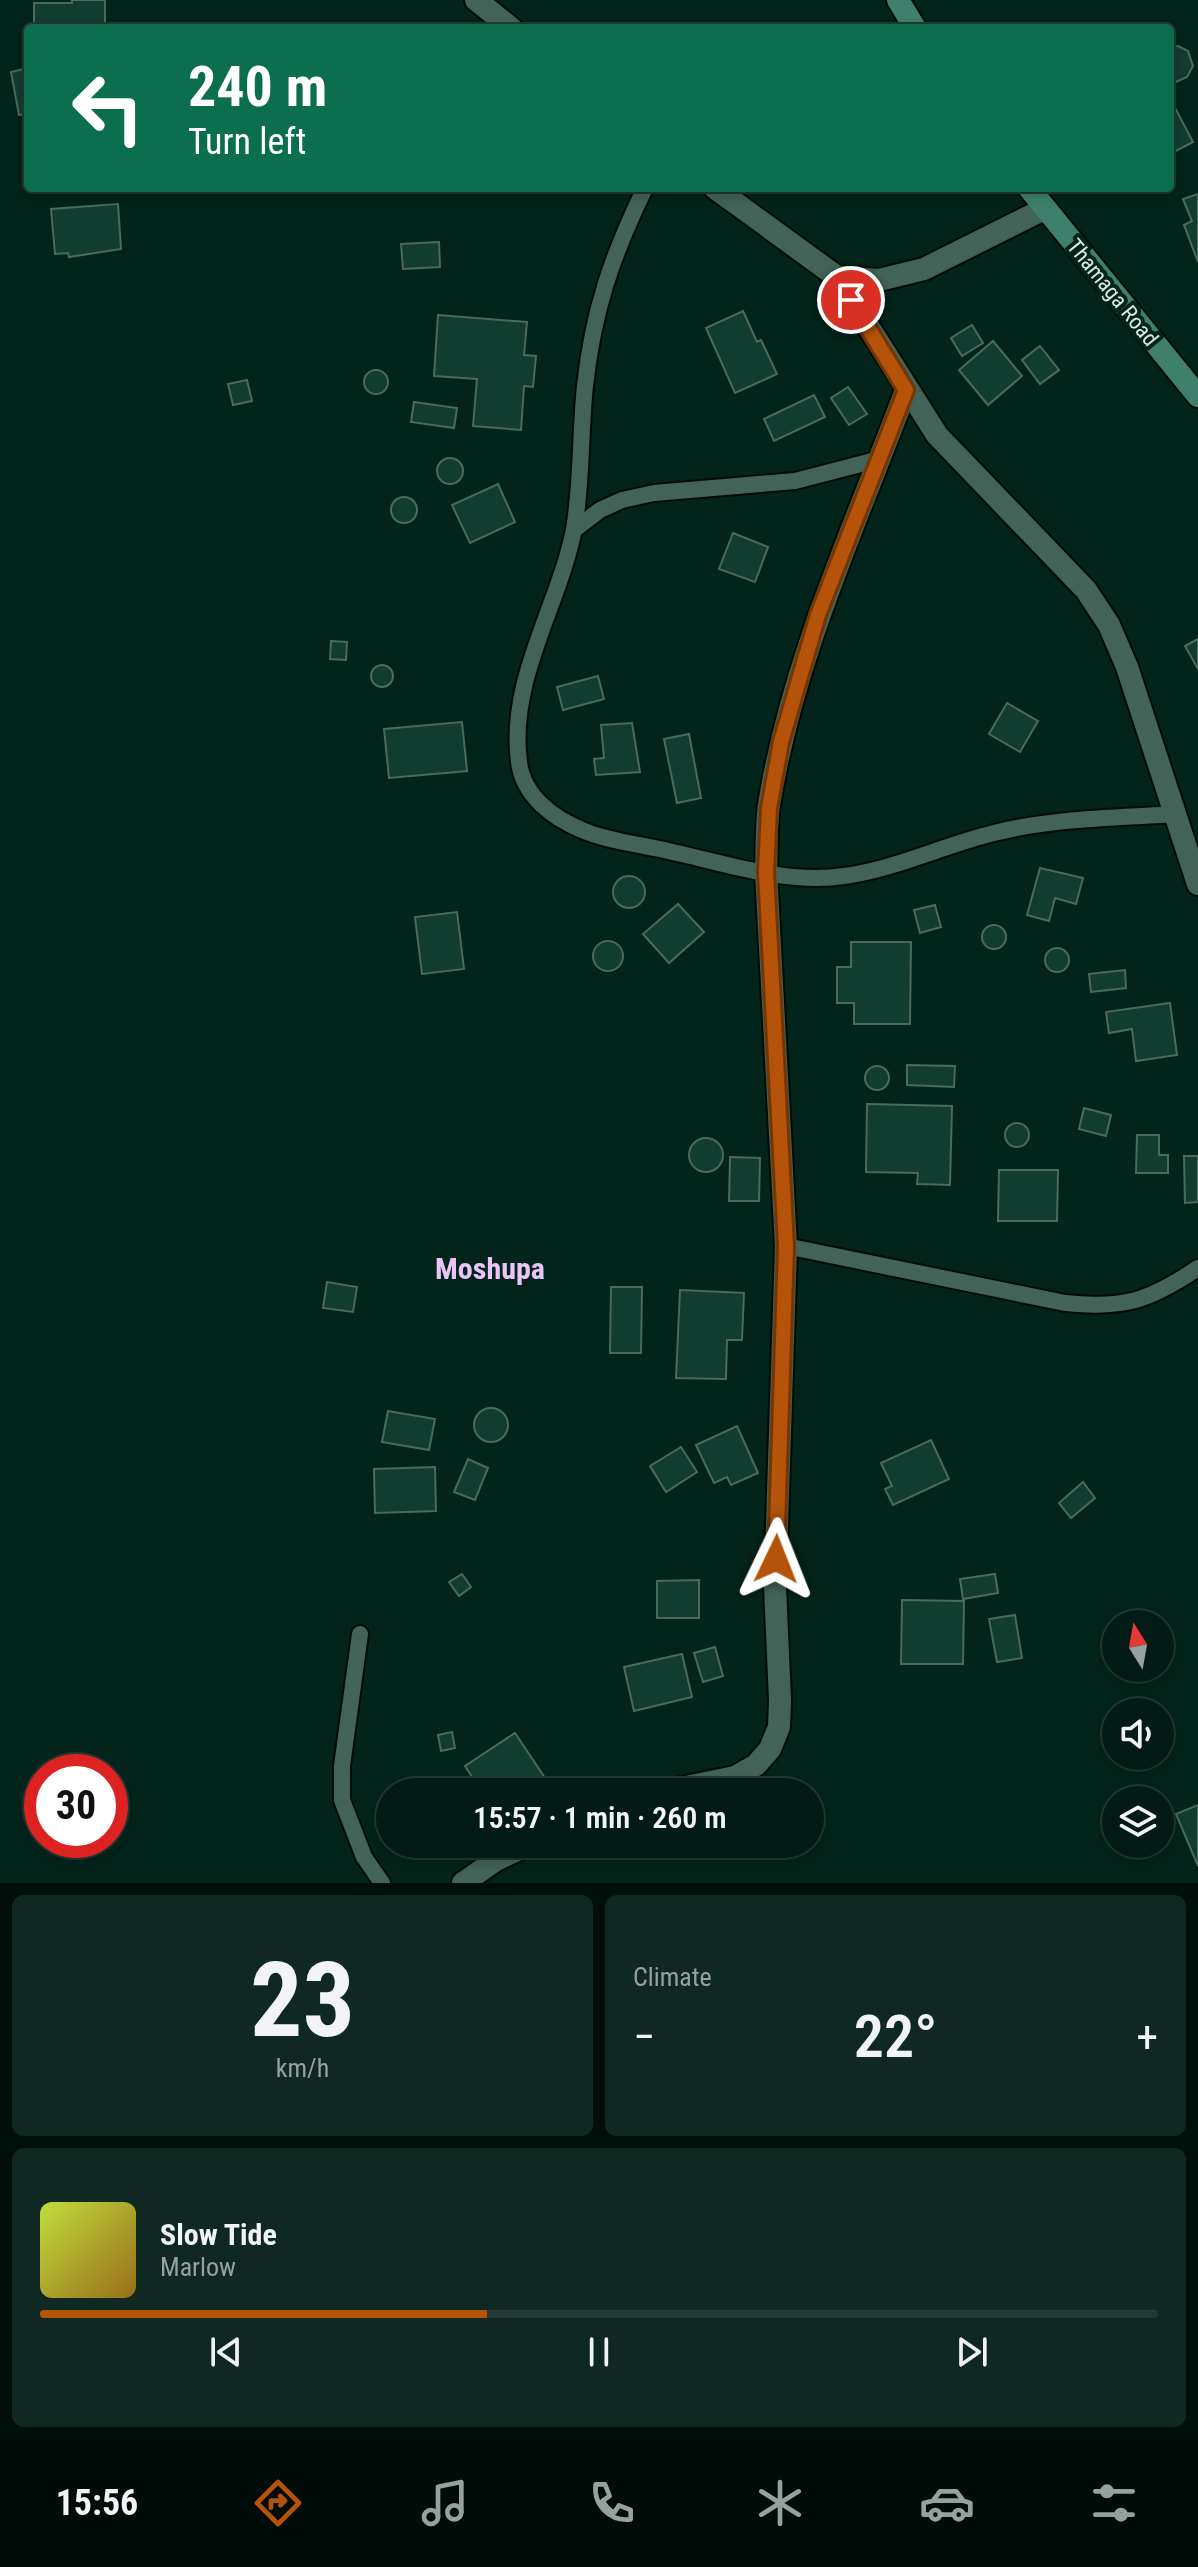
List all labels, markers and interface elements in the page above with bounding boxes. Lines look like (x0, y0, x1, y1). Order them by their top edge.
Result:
text: 240 m (188, 54, 327, 120)
icon: left (56, 56, 160, 160)
text: Turn left (188, 121, 306, 163)
street label: Thamaga Road (1062, 234, 1163, 351)
pin (817, 266, 885, 334)
icon: arrive (829, 278, 873, 322)
district label: Moshupa (435, 1251, 545, 1286)
position arrow (734, 1517, 818, 1601)
north arrow (1102, 1610, 1174, 1682)
map controls (1102, 1610, 1174, 1858)
button: sound (1102, 1698, 1174, 1770)
speed limit sign: 30 (24, 1754, 128, 1858)
button: layers (1102, 1786, 1174, 1858)
text: 15:57 · 1 min · 260 m (473, 1800, 727, 1835)
text: 23 (250, 1940, 355, 2061)
text: Climate (633, 1962, 712, 1992)
text: 22° (854, 2001, 937, 2072)
text: − (633, 2011, 655, 2063)
text: + (1136, 2011, 1158, 2063)
text: km/h (276, 2053, 329, 2083)
text: Slow Tide (160, 2217, 277, 2252)
text: Marlow (160, 2252, 236, 2282)
icon: previous (204, 2330, 248, 2374)
icon: pause (577, 2330, 621, 2374)
icon: next (950, 2330, 994, 2374)
icon: directions (250, 2475, 306, 2531)
icon: music (417, 2475, 473, 2531)
icon: phone (584, 2475, 640, 2531)
icon: climate (752, 2475, 808, 2531)
icon: car (919, 2475, 975, 2531)
icon: filters (1086, 2475, 1142, 2531)
text: 15:56 (56, 2482, 138, 2524)

